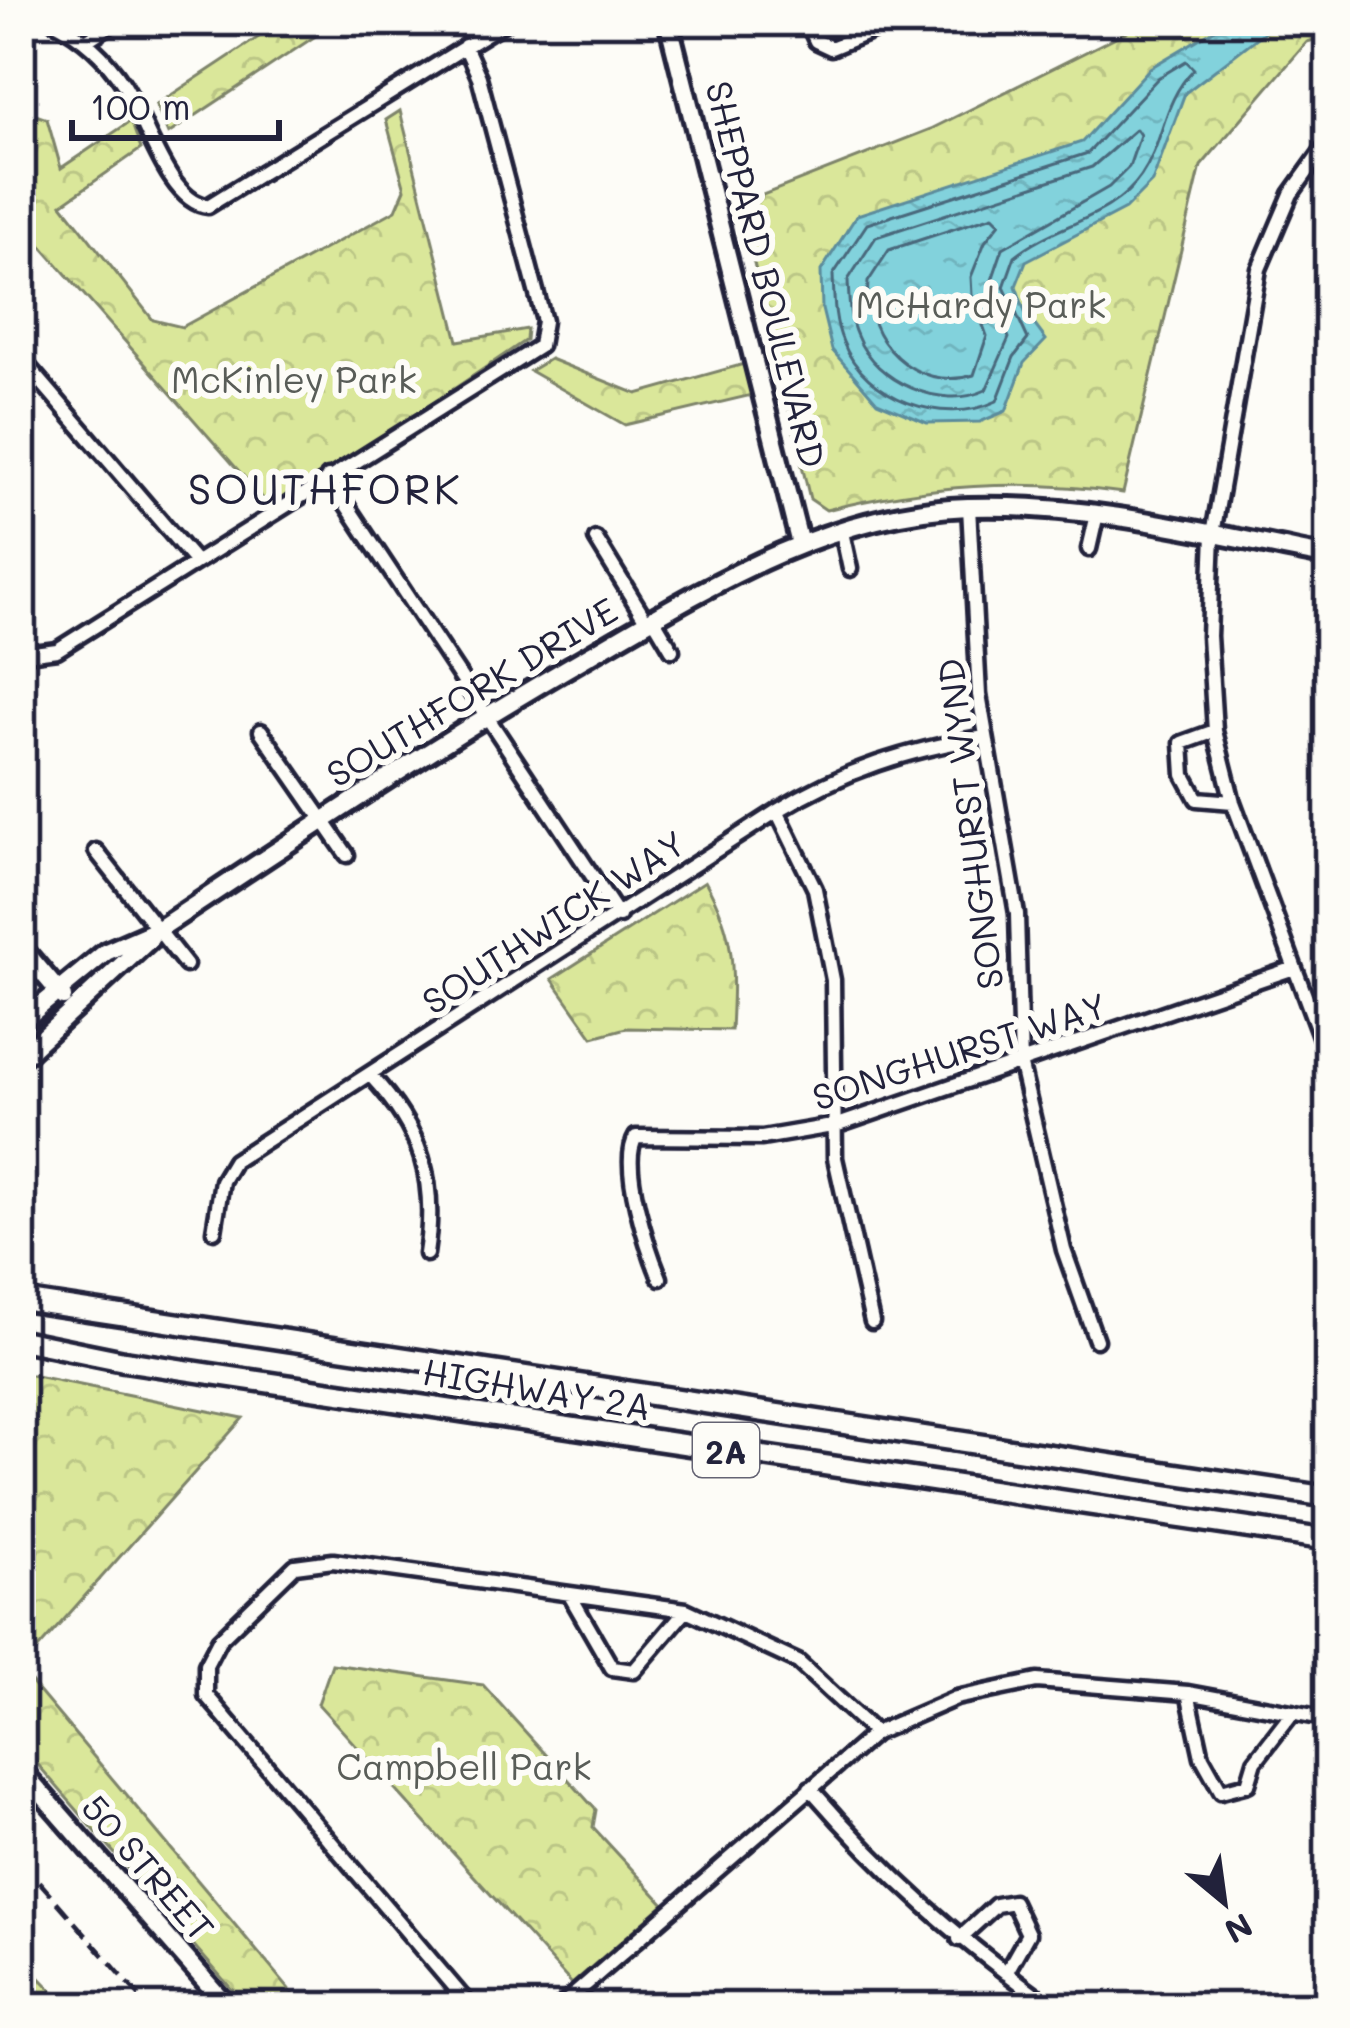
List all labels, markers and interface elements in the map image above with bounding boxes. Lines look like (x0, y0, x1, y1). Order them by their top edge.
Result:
scale bar (72, 66, 279, 140)
street label: SHEPPARD BOULEVARD (696, 76, 838, 472)
text: 100 m (90, 82, 191, 129)
park label: McHardy Park (856, 280, 1106, 328)
park label: McKinley Park (171, 355, 417, 403)
district label: SOUTHFORK (188, 461, 462, 516)
street label: SOUTHFORK DRIVE (317, 586, 625, 796)
street label: SONGHURST WYND (925, 656, 1013, 992)
street label: SOUTHWICK WAY (412, 818, 694, 1024)
street label: SONGHURST WAY (806, 980, 1112, 1120)
street label: HIGHWAY 2A (420, 1347, 654, 1429)
road number: 2A (693, 1423, 759, 1477)
park label: Campbell Park (336, 1742, 592, 1789)
street label: 50 STREET (72, 1784, 226, 1950)
north arrow (1164, 1842, 1284, 1962)
text: N (1218, 1905, 1261, 1954)

